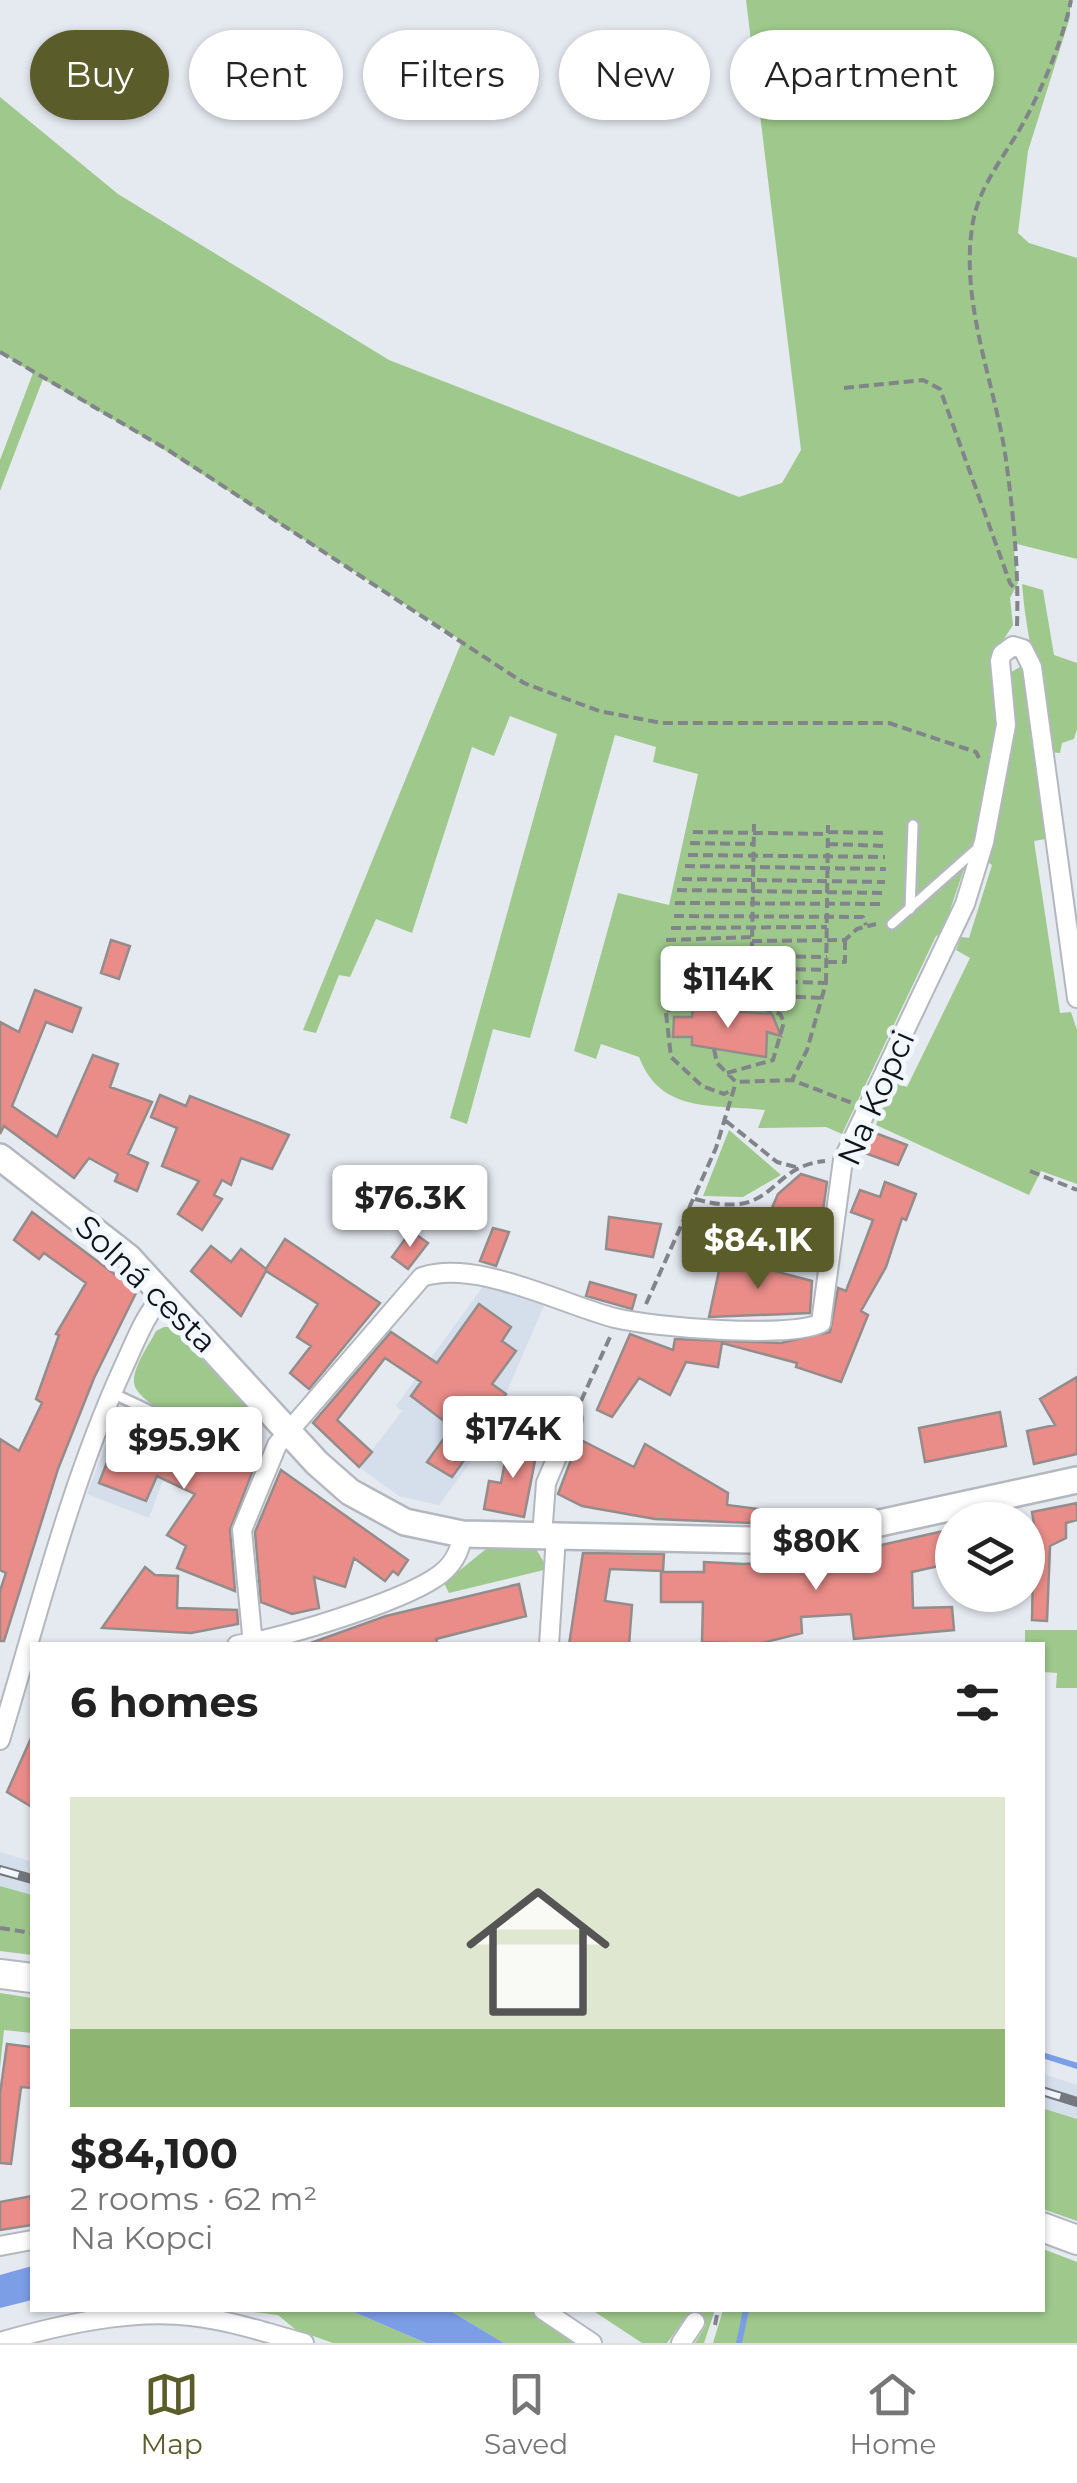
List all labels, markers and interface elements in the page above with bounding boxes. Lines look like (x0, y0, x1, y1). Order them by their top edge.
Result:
chip: Buy (30, 30, 169, 120)
chip: Rent (189, 30, 343, 120)
chip: Filters (363, 30, 539, 120)
chip: New (559, 30, 710, 120)
chip: Apartment (730, 30, 994, 120)
pin: $114K (658, 946, 798, 1031)
text: $114K (683, 959, 773, 998)
street label: Na Kopci (829, 1024, 923, 1171)
pin: $76.3K (329, 1165, 491, 1250)
text: $76.3K (354, 1178, 466, 1217)
street label: Solná cesta (68, 1207, 225, 1361)
pin: $84.1K (677, 1207, 839, 1292)
text: $84.1K (704, 1220, 812, 1259)
pin: $174K (443, 1396, 583, 1481)
pin: $95.9K (103, 1407, 265, 1492)
text: $174K (465, 1409, 561, 1448)
text: $95.9K (128, 1420, 240, 1459)
map controls (935, 1502, 1045, 1612)
button: layers (935, 1502, 1045, 1612)
pin: $80K (757, 1508, 875, 1593)
text: $80K (773, 1521, 859, 1560)
icon: filters (950, 1675, 1005, 1730)
text: 6 homes (70, 1676, 258, 1728)
icon: home (448, 1862, 628, 2042)
text: $84,100 (70, 2127, 238, 2179)
text: 2 rooms · 62 m² (70, 2179, 317, 2218)
text: Na Kopci (70, 2218, 213, 2257)
tab: Map (141, 2367, 203, 2461)
tab: Saved (484, 2367, 568, 2461)
tab: Home (849, 2367, 936, 2461)

